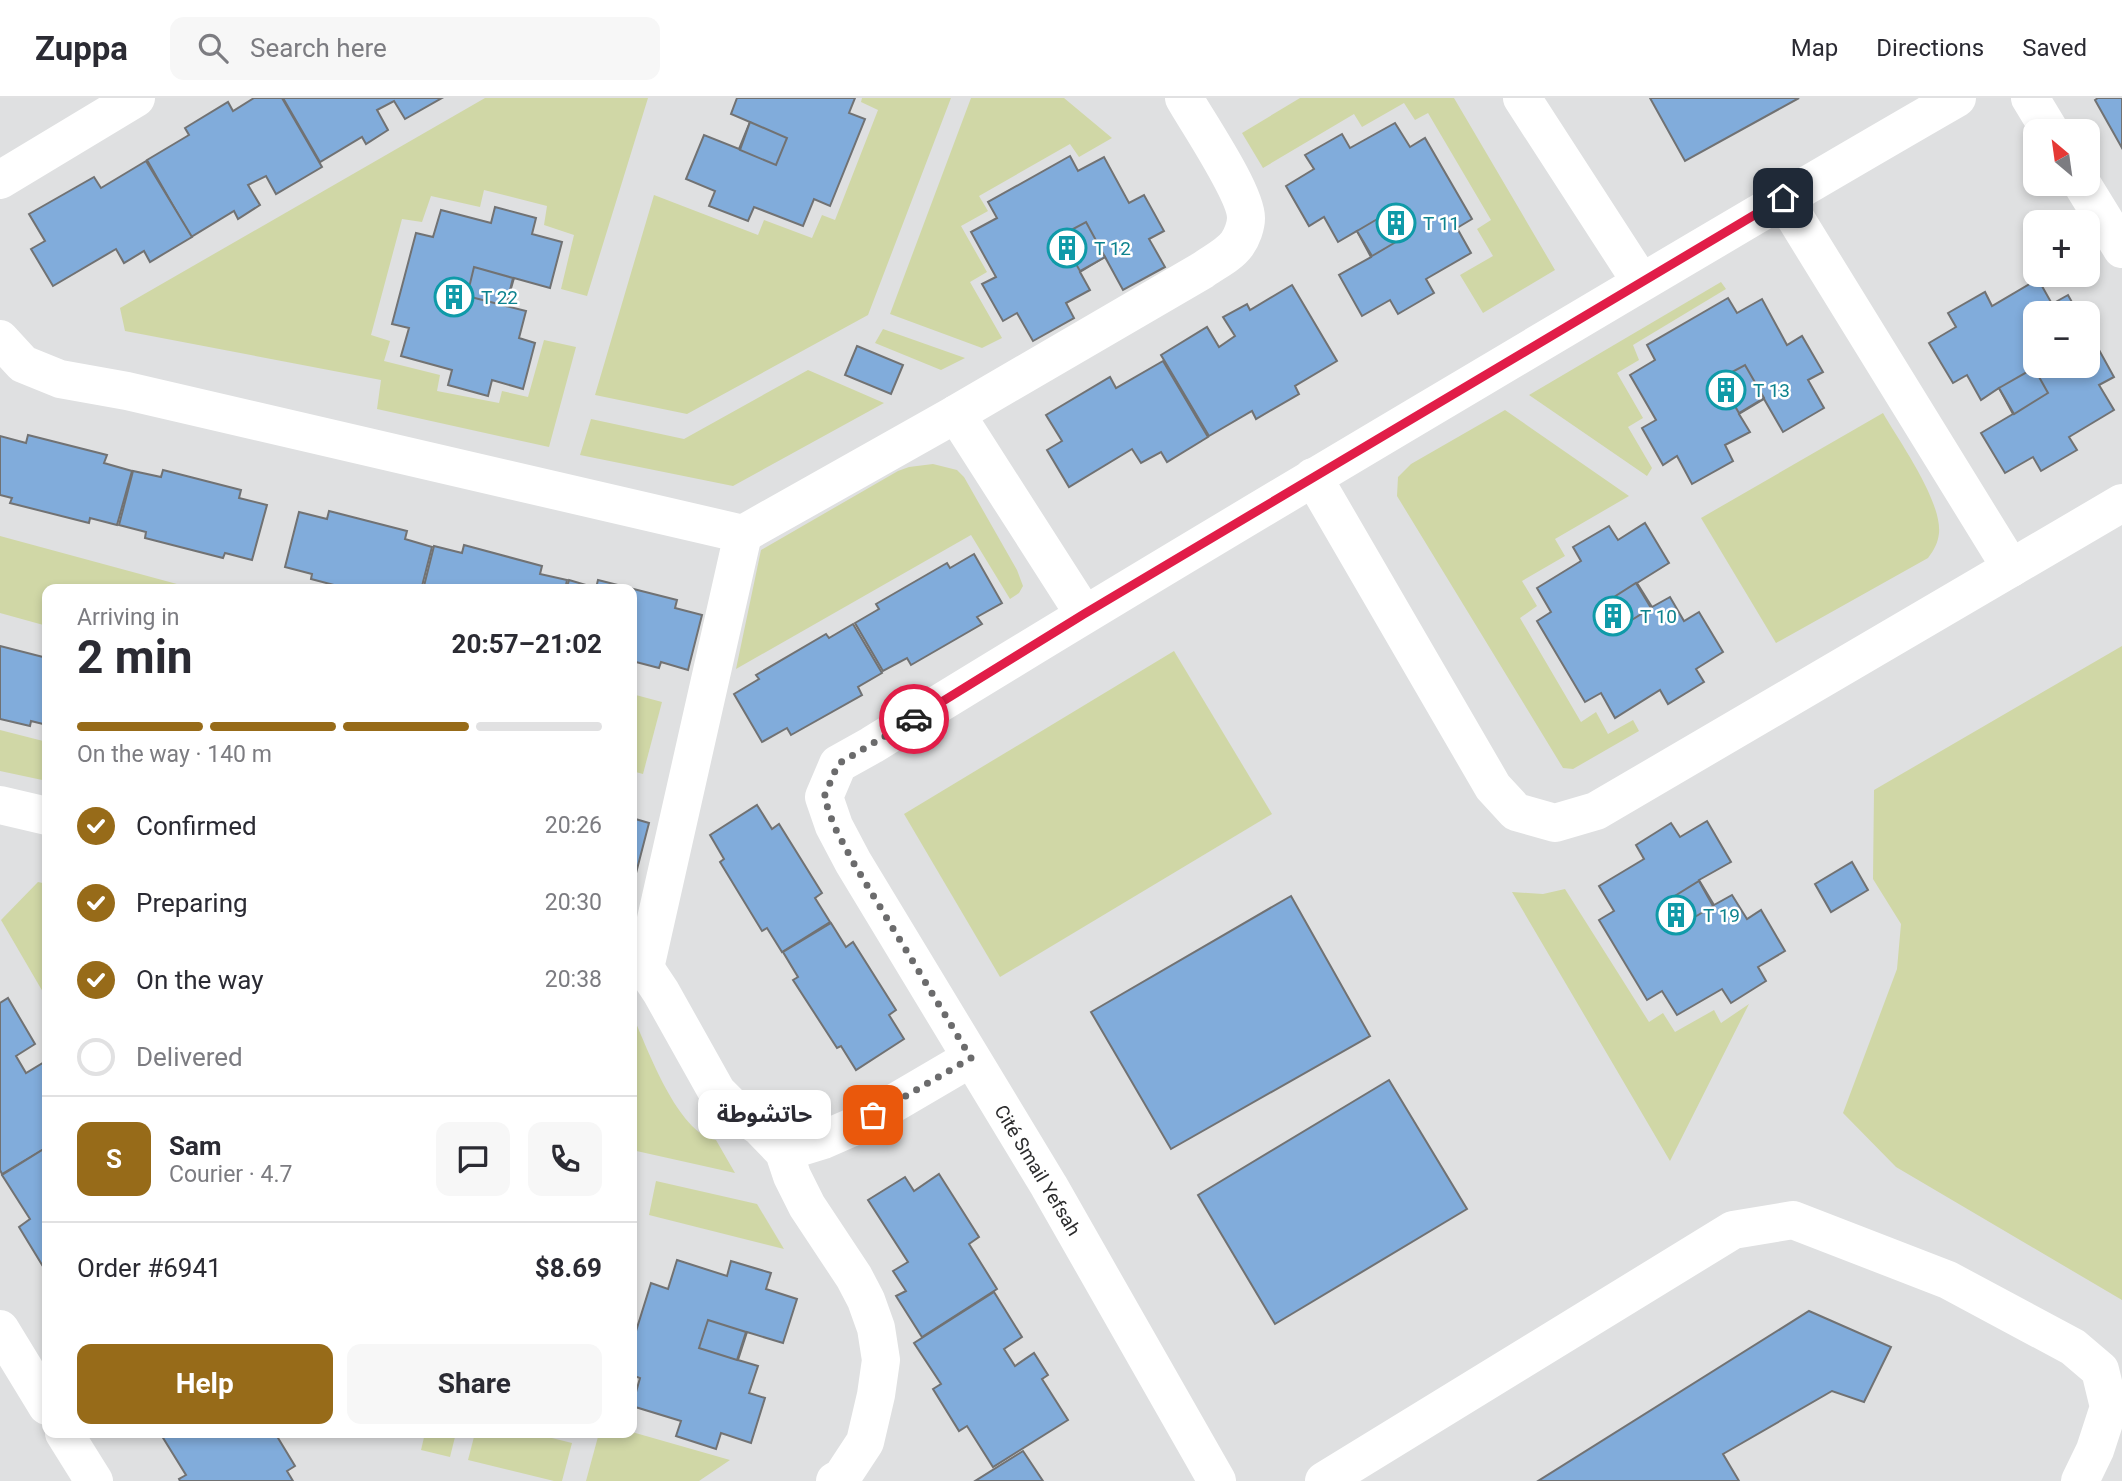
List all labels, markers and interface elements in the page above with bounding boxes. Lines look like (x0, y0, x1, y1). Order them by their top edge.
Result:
search box (170, 17, 660, 80)
text: Zuppa (35, 29, 128, 68)
icon: search (194, 29, 232, 67)
text: Search here (250, 33, 387, 63)
text: Map (1791, 34, 1838, 62)
text: Directions (1876, 34, 1984, 62)
text: Saved (2022, 34, 2087, 62)
north arrow (2023, 119, 2100, 196)
map controls (2023, 119, 2100, 378)
pin (1753, 168, 1813, 228)
icon: home (1764, 179, 1802, 217)
building icon: T 11 (1375, 202, 1417, 244)
button: + (2023, 210, 2100, 287)
place label: T 11 (1423, 212, 1460, 235)
building icon: T 12 (1046, 227, 1088, 269)
place label: T 12 (1094, 237, 1131, 260)
building icon: T 22 (433, 276, 475, 318)
place label: T 22 (481, 286, 518, 309)
button: − (2023, 301, 2100, 378)
building icon: T 13 (1705, 369, 1747, 411)
place label: T 13 (1753, 379, 1790, 402)
building icon: T 10 (1592, 595, 1634, 637)
text: Arriving in (77, 604, 180, 631)
place label: T 10 (1640, 605, 1677, 628)
text: 20:57–21:02 (452, 629, 602, 659)
text: 2 min (77, 630, 193, 684)
courier (879, 684, 949, 754)
icon: car (895, 700, 933, 738)
text: On the way · 140 m (77, 741, 272, 768)
icon: check (77, 807, 115, 845)
text: Confirmed (136, 811, 257, 841)
text: 20:26 (545, 812, 602, 839)
icon: check (77, 884, 115, 922)
text: Preparing (136, 888, 248, 918)
text: 20:30 (545, 889, 602, 916)
building icon: T 19 (1655, 894, 1697, 936)
place label: T 19 (1703, 904, 1740, 927)
icon: check (77, 961, 115, 999)
text: On the way (136, 965, 264, 995)
text: 20:38 (545, 966, 602, 993)
text: Delivered (136, 1042, 243, 1072)
pin (843, 1085, 903, 1145)
callout: حاتشوطة (698, 1090, 831, 1140)
icon: bag (854, 1096, 892, 1134)
text: حاتشوطة (717, 1101, 812, 1128)
street label: Cité Smail Yefsah (990, 1101, 1086, 1240)
button: chat (436, 1122, 510, 1196)
button: phone (528, 1122, 602, 1196)
text: Sam (169, 1131, 221, 1161)
text: S (106, 1144, 122, 1174)
text: Courier · 4.7 (169, 1161, 292, 1188)
text: Order #6941 (77, 1253, 222, 1283)
text: $8.69 (535, 1253, 602, 1283)
button: Help (77, 1344, 333, 1424)
button: Share (347, 1344, 602, 1424)

